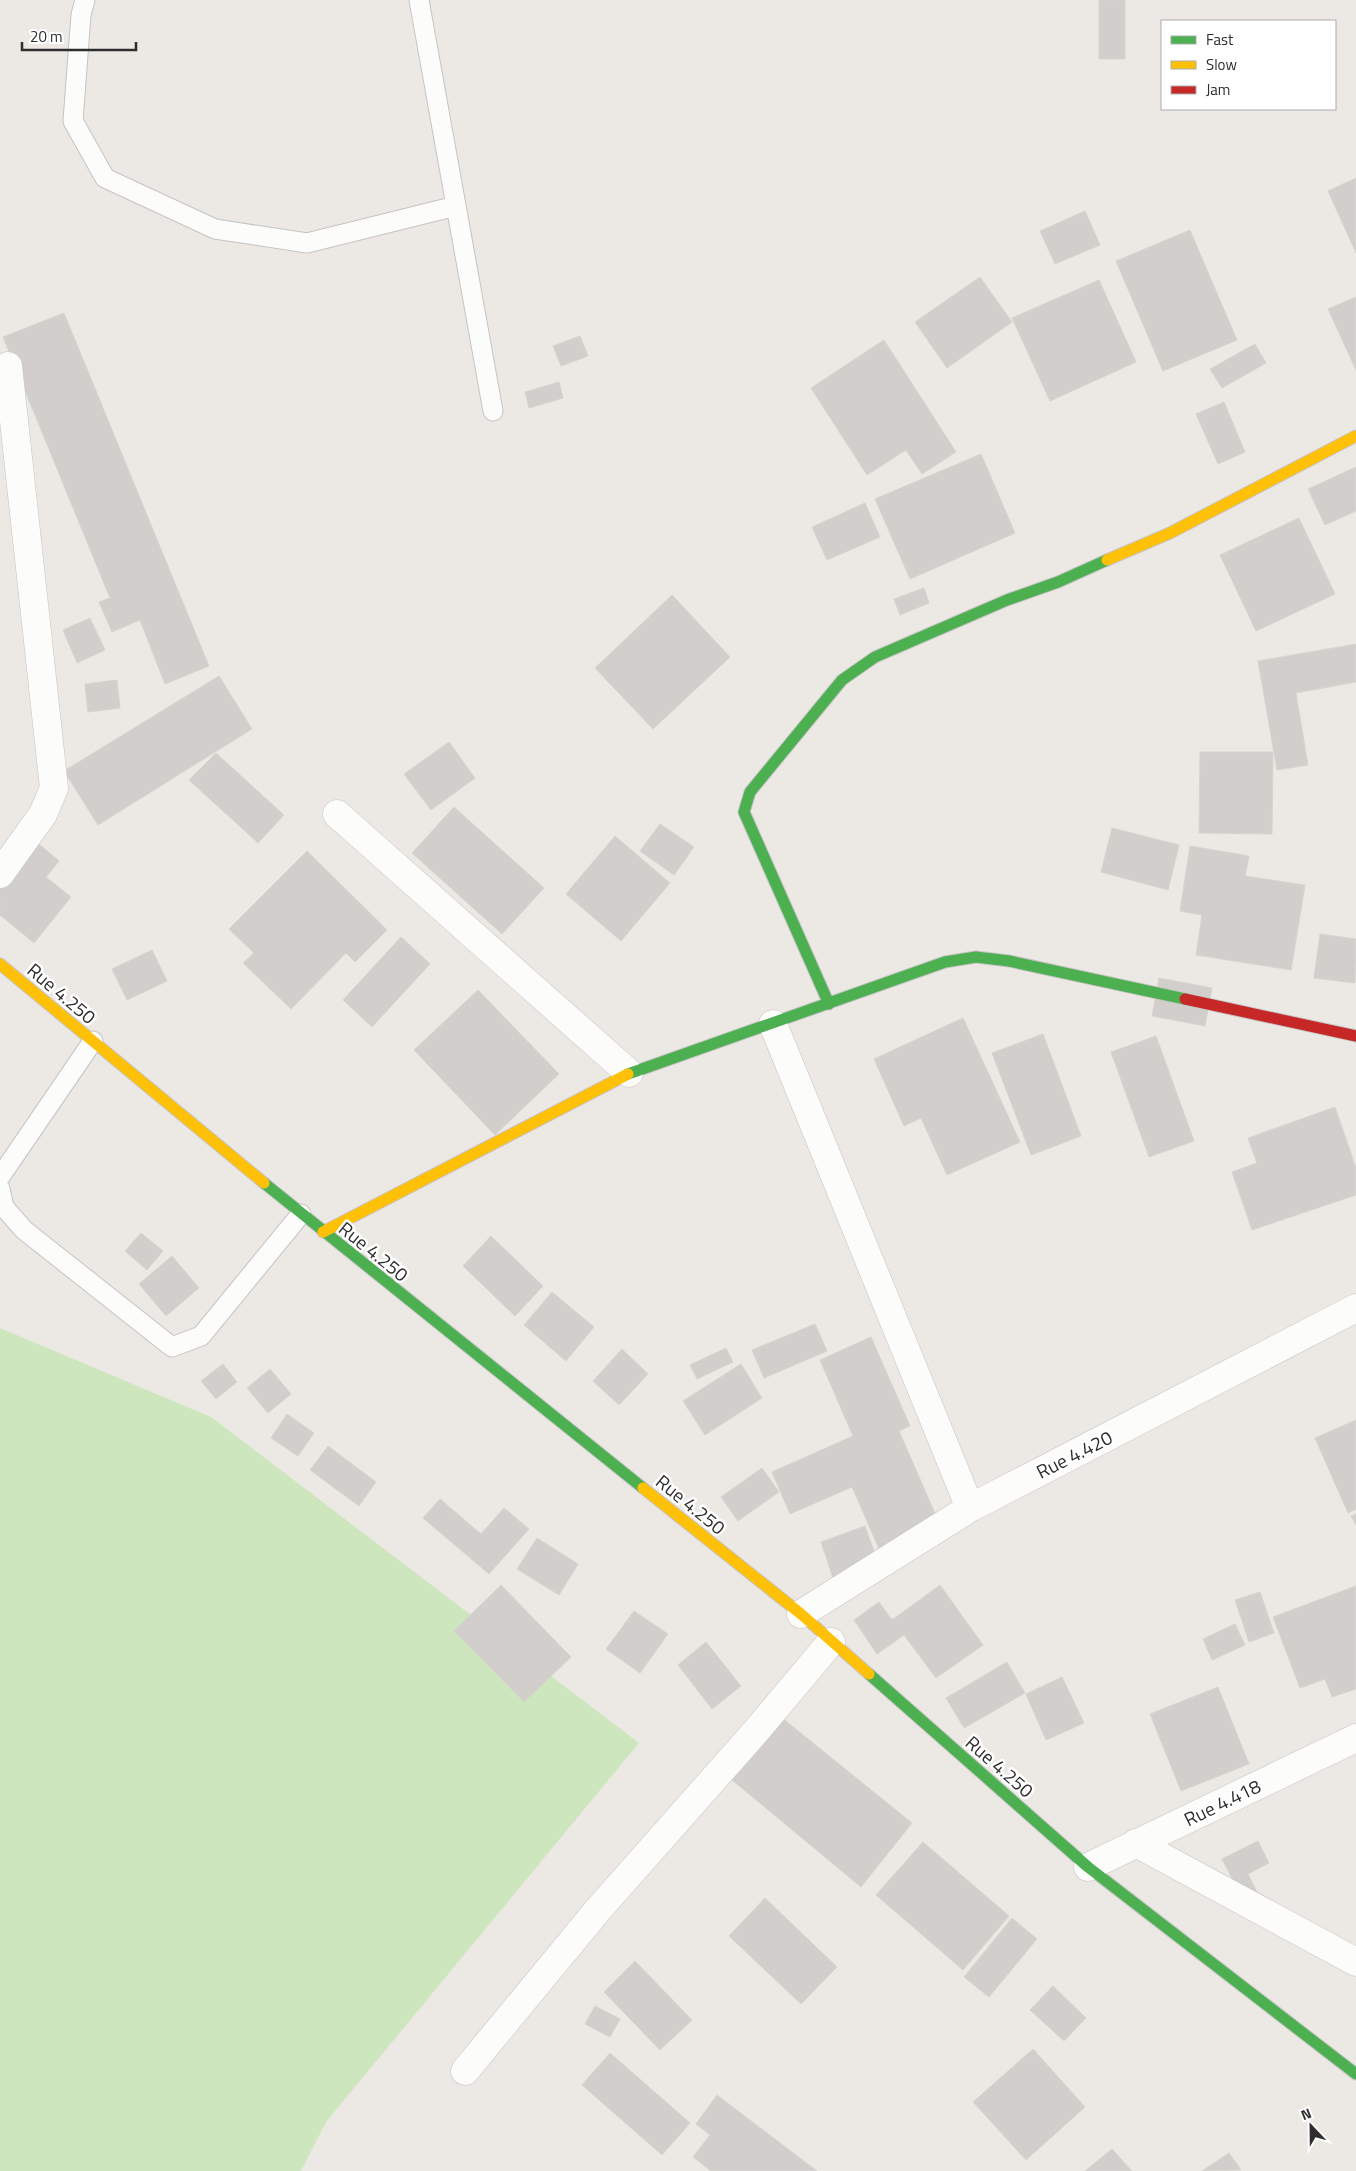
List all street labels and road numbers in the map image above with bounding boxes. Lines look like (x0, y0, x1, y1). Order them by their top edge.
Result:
street label: Rue 4.250 (21, 955, 103, 1031)
street label: Rue 4.250 (333, 1214, 415, 1288)
street label: Rue 4.420 (1031, 1422, 1117, 1486)
street label: Rue 4.250 (650, 1467, 732, 1541)
street label: Rue 4.250 (959, 1728, 1041, 1804)
street label: Rue 4.418 (1179, 1771, 1266, 1833)

